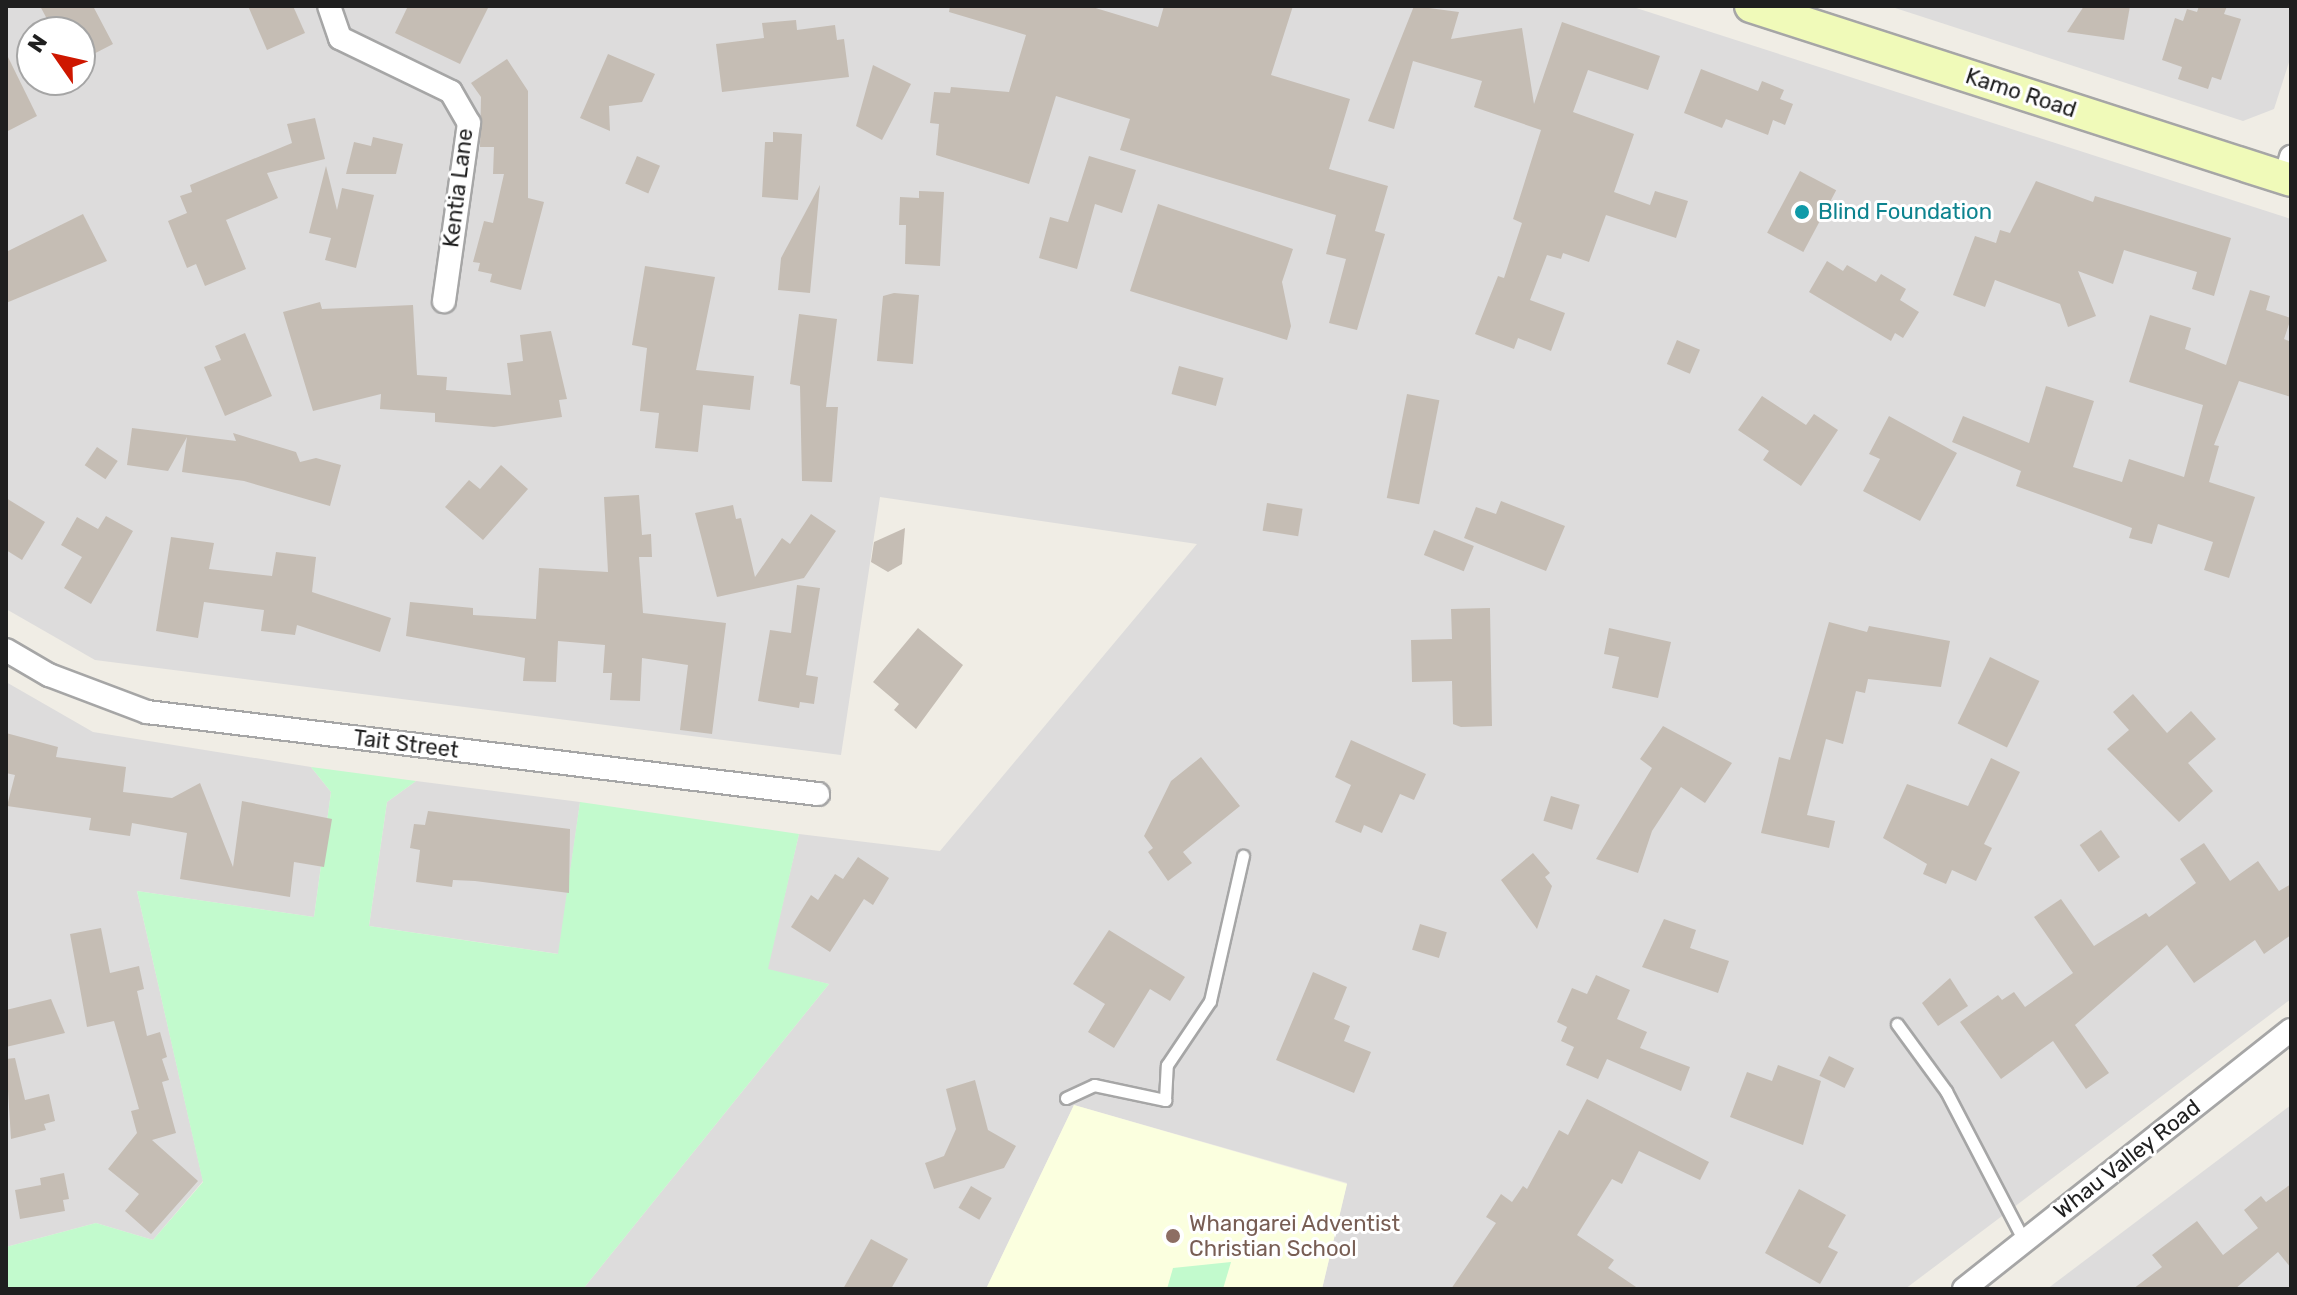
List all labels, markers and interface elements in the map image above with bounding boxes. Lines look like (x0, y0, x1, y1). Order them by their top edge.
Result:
north arrow (16, 16, 96, 96)
text: N (22, 29, 53, 58)
street label: Kamo Road (1962, 63, 2080, 123)
street label: Kentia Lane (438, 127, 478, 249)
place label: Blind Foundation (1818, 199, 1992, 225)
marker: Blind Foundation (1793, 203, 1811, 221)
street label: Tait Street (352, 724, 460, 764)
street label: Whau Valley Road (2048, 1093, 2206, 1225)
place label: Whangarei Adventist Christian School (1189, 1210, 1401, 1262)
marker: Whangarei Adventist Christian School (1164, 1227, 1182, 1245)

